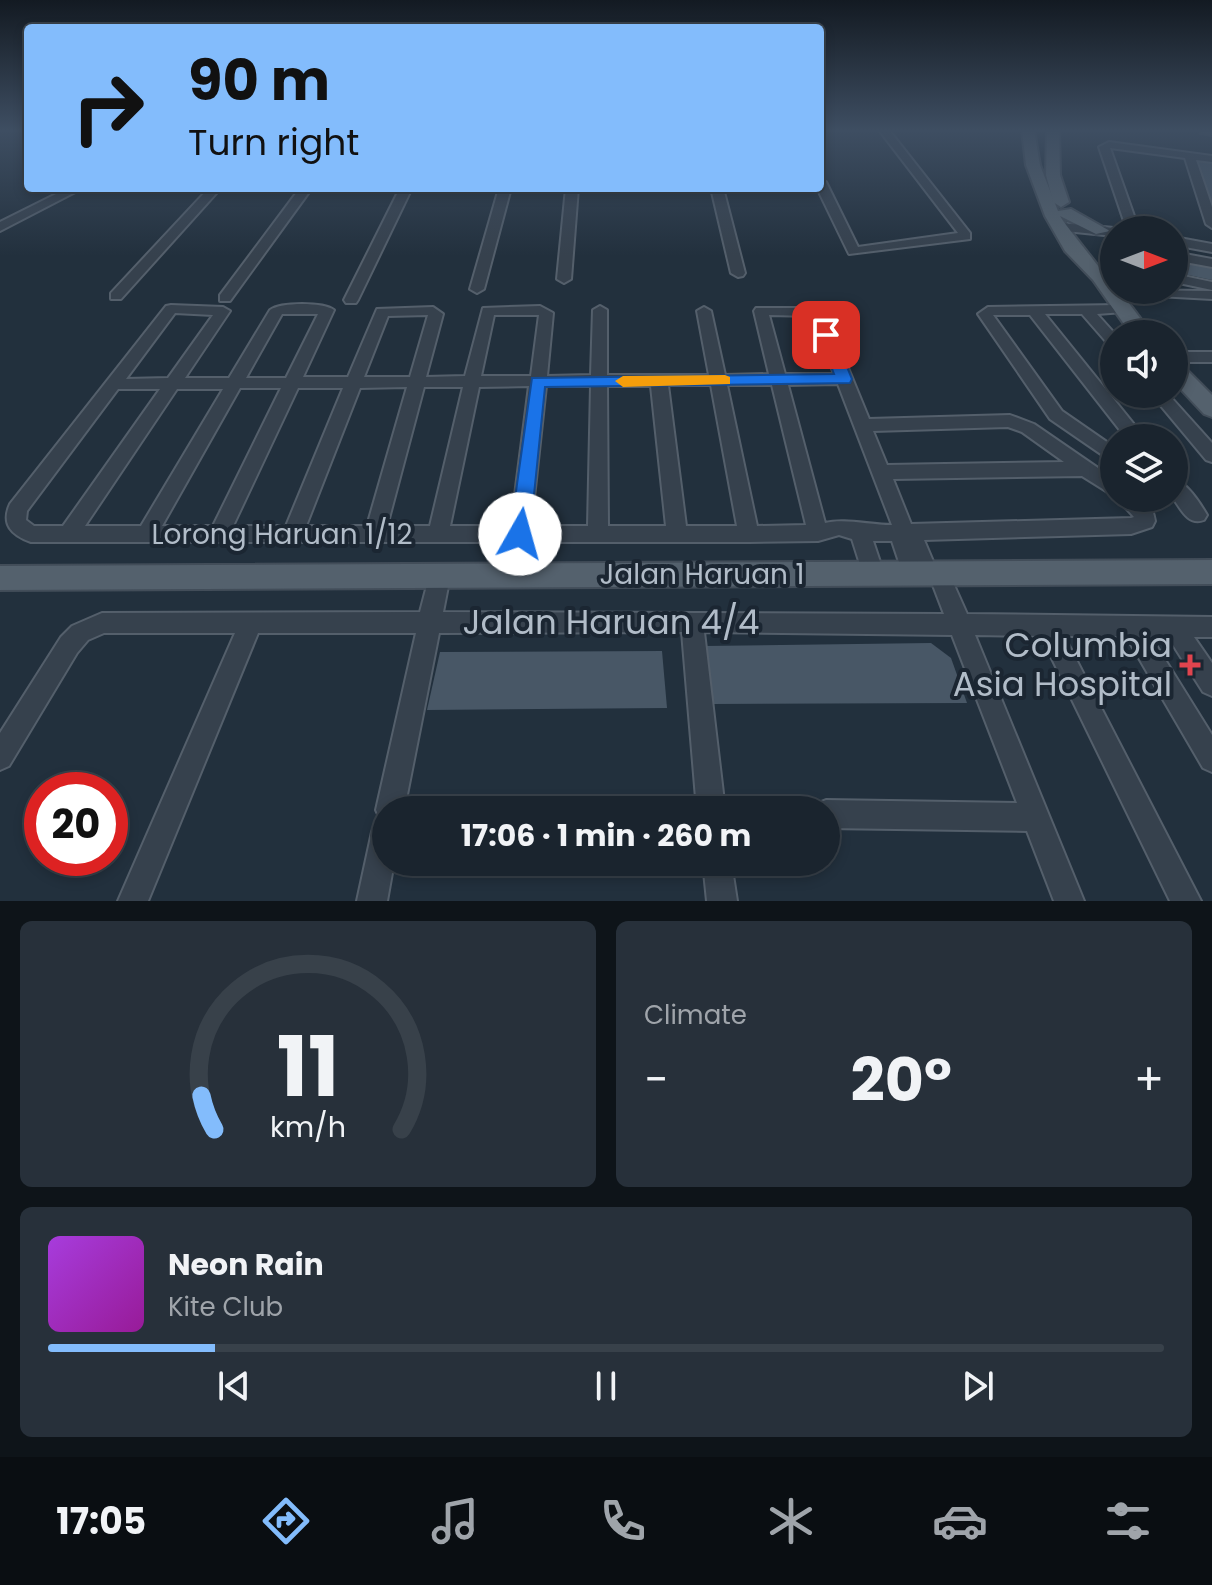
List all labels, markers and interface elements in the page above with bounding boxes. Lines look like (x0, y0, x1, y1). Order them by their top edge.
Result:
text: 90 m (188, 41, 330, 120)
icon: right (56, 56, 160, 160)
text: Turn right (188, 117, 359, 168)
north arrow (1100, 216, 1188, 304)
map controls (1100, 216, 1188, 512)
pin (792, 301, 860, 369)
icon: arrive (804, 313, 848, 357)
button: sound (1100, 320, 1188, 408)
button: layers (1100, 424, 1188, 512)
position arrow (478, 492, 562, 576)
street label: Lorong Haruan 1/12 (151, 515, 413, 554)
street label: Jalan Haruan 1 (600, 555, 804, 594)
street label: Jalan Haruan 4/4 (463, 598, 759, 646)
place label: Columbia Asia Hospital (953, 621, 1172, 708)
marker: Columbia Asia Hospital (1179, 654, 1201, 676)
speed limit sign: 20 (24, 772, 128, 876)
text: 17:06 · 1 min · 260 m (461, 814, 751, 857)
text: Climate (644, 997, 747, 1033)
text: 11 (277, 1009, 339, 1125)
text: 20° (851, 1038, 952, 1122)
text: − (644, 1049, 668, 1110)
text: + (1134, 1049, 1164, 1110)
text: km/h (270, 1107, 346, 1147)
text: Neon Rain (168, 1243, 324, 1286)
text: Kite Club (168, 1289, 283, 1325)
icon: previous (212, 1364, 256, 1408)
icon: pause (584, 1364, 628, 1408)
icon: next (956, 1364, 1000, 1408)
icon: directions (258, 1493, 314, 1549)
icon: music (427, 1493, 483, 1549)
icon: phone (595, 1493, 651, 1549)
icon: climate (763, 1493, 819, 1549)
icon: car (932, 1493, 988, 1549)
icon: filters (1100, 1493, 1156, 1549)
text: 17:05 (56, 1496, 146, 1547)

